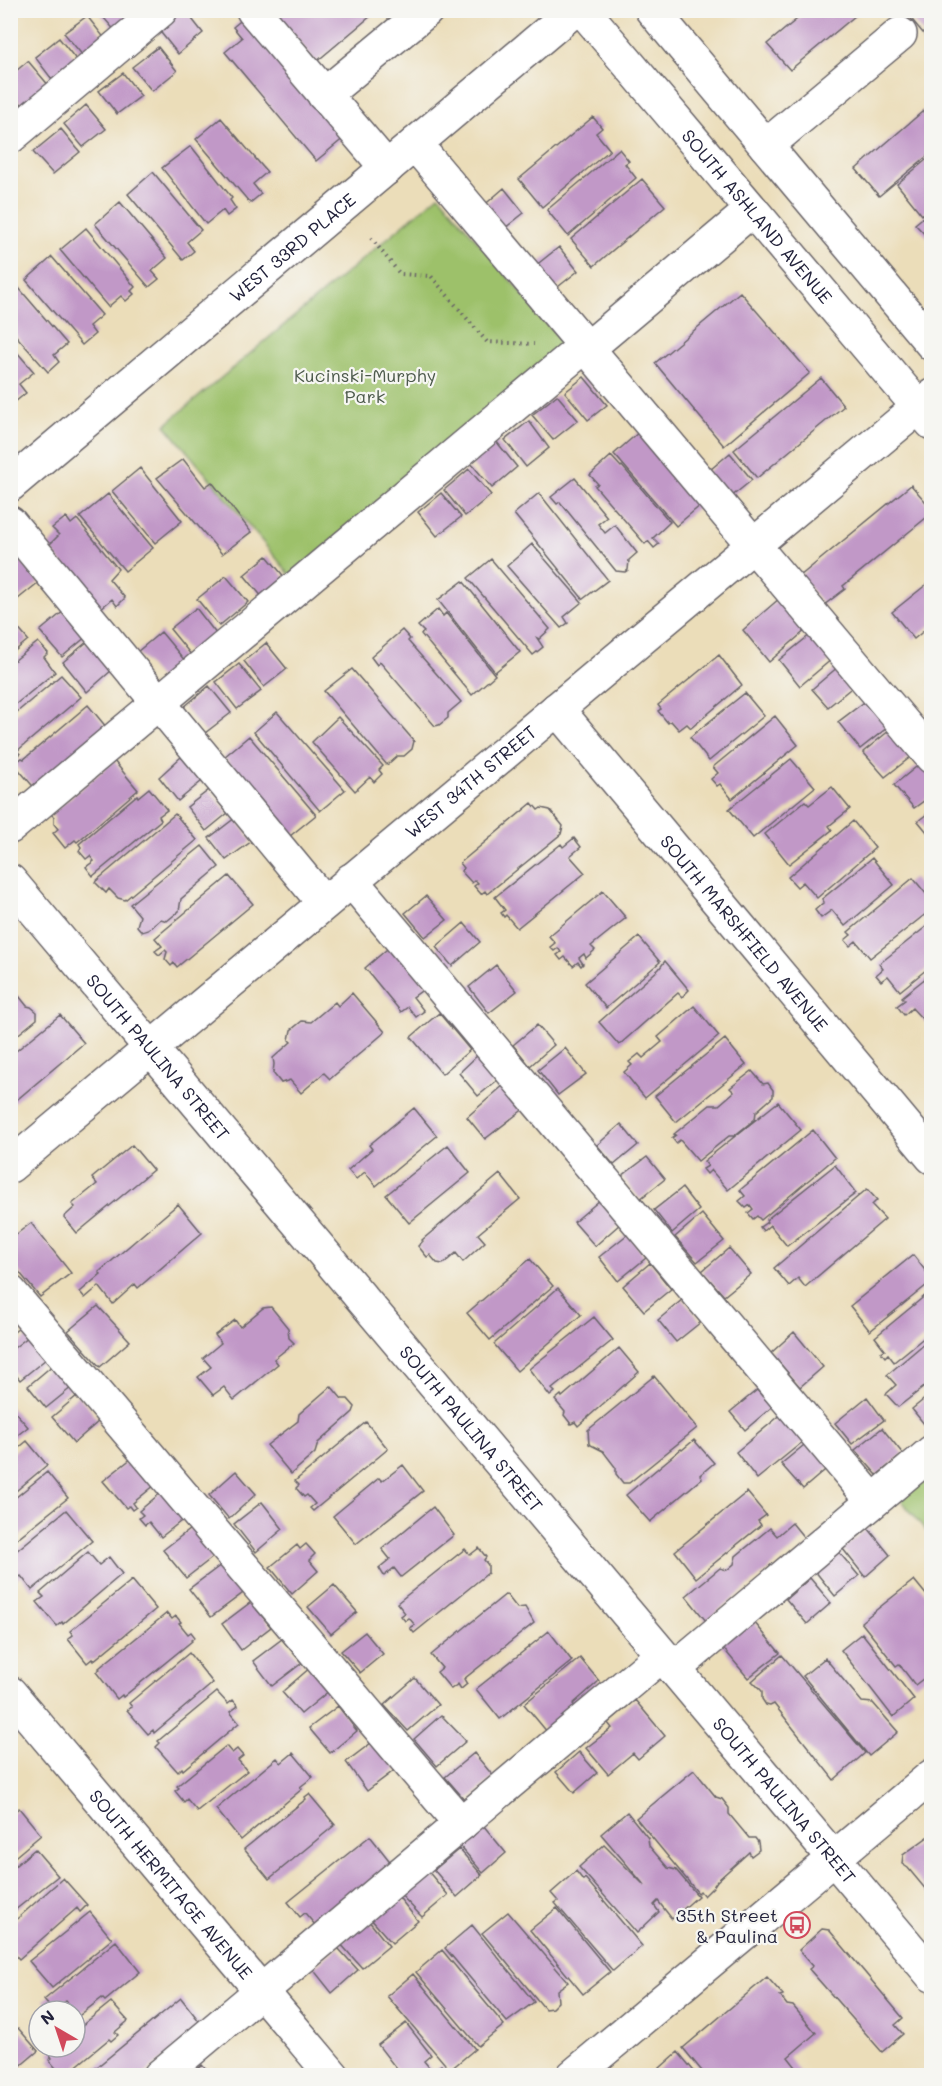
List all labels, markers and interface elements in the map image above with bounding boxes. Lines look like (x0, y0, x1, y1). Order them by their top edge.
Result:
street label: SOUTH ASHLAND AVENUE (677, 124, 838, 308)
street label: WEST 33RD PLACE (224, 187, 360, 307)
park label: Kucinski-Murphy Park (294, 363, 436, 408)
street label: WEST 34TH STREET (400, 720, 541, 843)
street label: SOUTH MARSHFIELD AVENUE (655, 829, 834, 1036)
street label: SOUTH PAULINA STREET (81, 969, 235, 1145)
street label: SOUTH PAULINA STREET (394, 1340, 548, 1517)
street label: SOUTH PAULINA STREET (708, 1712, 862, 1888)
street label: SOUTH HERMITAGE AVENUE (84, 1784, 258, 1984)
place label: 35th Street & Paulina (676, 1903, 778, 1948)
bus stop icon: 35th Street & Paulina (782, 1910, 812, 1940)
north arrow (27, 1999, 87, 2059)
text: N (36, 2005, 59, 2029)

